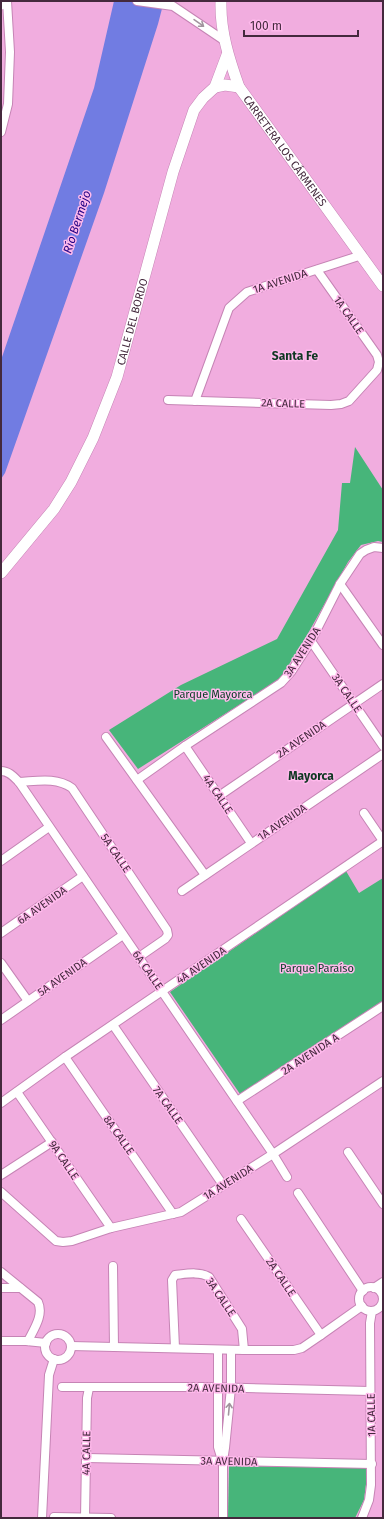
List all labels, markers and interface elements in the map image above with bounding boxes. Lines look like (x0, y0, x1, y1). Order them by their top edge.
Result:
scale bar (244, 12, 358, 38)
one-way arrow (193, 19, 204, 27)
text: 100 m (250, 19, 282, 33)
street label: CARRETERA LOS CÁRMENES (240, 93, 329, 209)
water label: Río Bermejo (60, 189, 94, 255)
street label: 1A AVENIDA (251, 266, 310, 296)
street label: CALLE DEL BORDO (115, 277, 151, 367)
street label: 1A CALLE (331, 294, 366, 337)
district label: Santa Fe (272, 349, 319, 363)
street label: 2A CALLE (261, 396, 305, 411)
street label: 3A AVENIDA (281, 624, 324, 680)
street label: 3A CALLE (329, 671, 364, 715)
park label: Parque Mayorca (174, 688, 252, 701)
street label: 2A AVENIDA (274, 718, 329, 761)
district label: Mayorca (288, 769, 334, 783)
street label: 4A CALLE (200, 772, 235, 816)
street label: 1A AVENIDA (255, 801, 310, 844)
street label: 5A CALLE (98, 831, 133, 875)
street label: 6A AVENIDA (15, 883, 70, 927)
street label: 4A AVENIDA (174, 944, 229, 987)
street label: 6A CALLE (130, 948, 166, 992)
street label: 5A AVENIDA (35, 955, 90, 999)
park label: Parque Paraíso (280, 962, 354, 975)
street label: 2A AVENIDA A (279, 1031, 342, 1078)
street label: 7A CALLE (150, 1084, 185, 1127)
street label: 8A CALLE (100, 1113, 137, 1157)
street label: 9A CALLE (46, 1138, 81, 1182)
street label: 1A AVENIDA (201, 1162, 256, 1203)
street label: 2A CALLE (263, 1255, 298, 1299)
street label: 3A CALLE (203, 1275, 238, 1319)
street label: 2A AVENIDA (187, 1382, 245, 1396)
street label: 1A CALLE (365, 1393, 378, 1437)
one-way arrow (225, 1403, 232, 1416)
street label: 4A CALLE (80, 1431, 93, 1475)
street label: 3A AVENIDA (200, 1455, 258, 1469)

